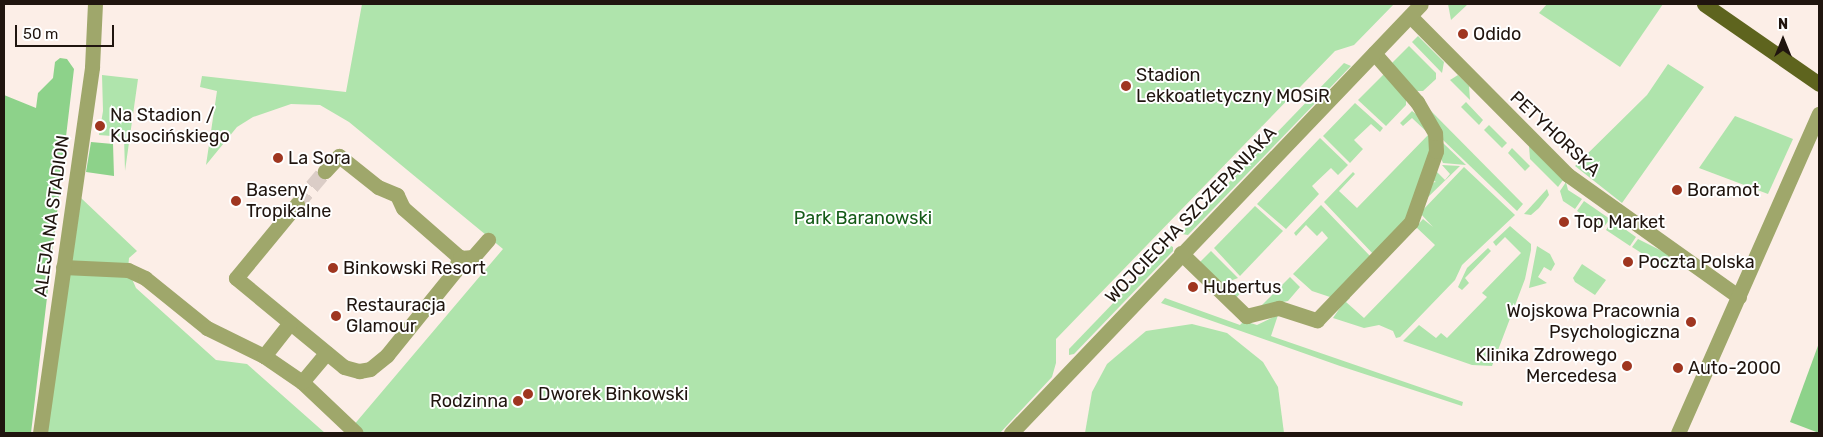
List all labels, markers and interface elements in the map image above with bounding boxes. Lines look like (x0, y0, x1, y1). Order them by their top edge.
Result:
scale bar (18, 15, 116, 47)
north arrow (1758, 15, 1808, 65)
text: N (1778, 16, 1788, 33)
place label: Odido (1473, 23, 1521, 45)
text: 50 m (23, 25, 58, 43)
marker: Odido (1457, 28, 1469, 40)
place label: Stadion Lekkoatletyczny MOSiR (1136, 65, 1330, 108)
marker: Stadion Lekkoatletyczny MOSiR (1120, 80, 1132, 92)
street label: PETYHORSKA (1505, 87, 1605, 181)
place label: Na Stadion / Kusocińskiego (110, 105, 230, 148)
marker: Na Stadion / Kusocińskiego (94, 120, 106, 132)
street label: WOJCIECHA SZCZEPANIAKA (1101, 122, 1281, 308)
street label: ALEJA NA STADION (30, 133, 74, 299)
place label: La Sora (288, 147, 351, 169)
marker: La Sora (272, 152, 284, 164)
place label: Boramot (1687, 179, 1759, 201)
place label: Baseny Tropikalne (246, 180, 331, 222)
marker: Boramot (1671, 184, 1683, 196)
marker: Baseny Tropikalne (230, 195, 242, 207)
park label: Park Baranowski (794, 207, 932, 229)
place label: Top Market (1574, 211, 1665, 233)
marker: Top Market (1558, 216, 1570, 228)
place label: Poczta Polska (1638, 251, 1755, 273)
marker: Poczta Polska (1622, 256, 1634, 268)
place label: Binkowski Resort (343, 257, 486, 279)
marker: Binkowski Resort (327, 262, 339, 274)
place label: Hubertus (1203, 276, 1281, 298)
marker: Hubertus (1187, 281, 1199, 293)
place label: Restauracja Glamour (346, 295, 446, 338)
place label: Wojskowa Pracownia Psychologiczna (1507, 301, 1680, 344)
marker: Restauracja Glamour (330, 310, 342, 322)
marker: Wojskowa Pracownia Psychologiczna (1684, 315, 1698, 329)
place label: Klinika Zdrowego Mercedesa (1475, 345, 1617, 388)
place label: Auto-2000 (1688, 357, 1781, 379)
marker: Klinika Zdrowego Mercedesa (1621, 360, 1633, 372)
marker: Auto-2000 (1672, 362, 1684, 374)
place label: Dworek Binkowski (538, 383, 689, 405)
marker: Dworek Binkowski (522, 388, 534, 400)
place label: Rodzinna (430, 390, 508, 412)
marker: Rodzinna (512, 395, 524, 407)

